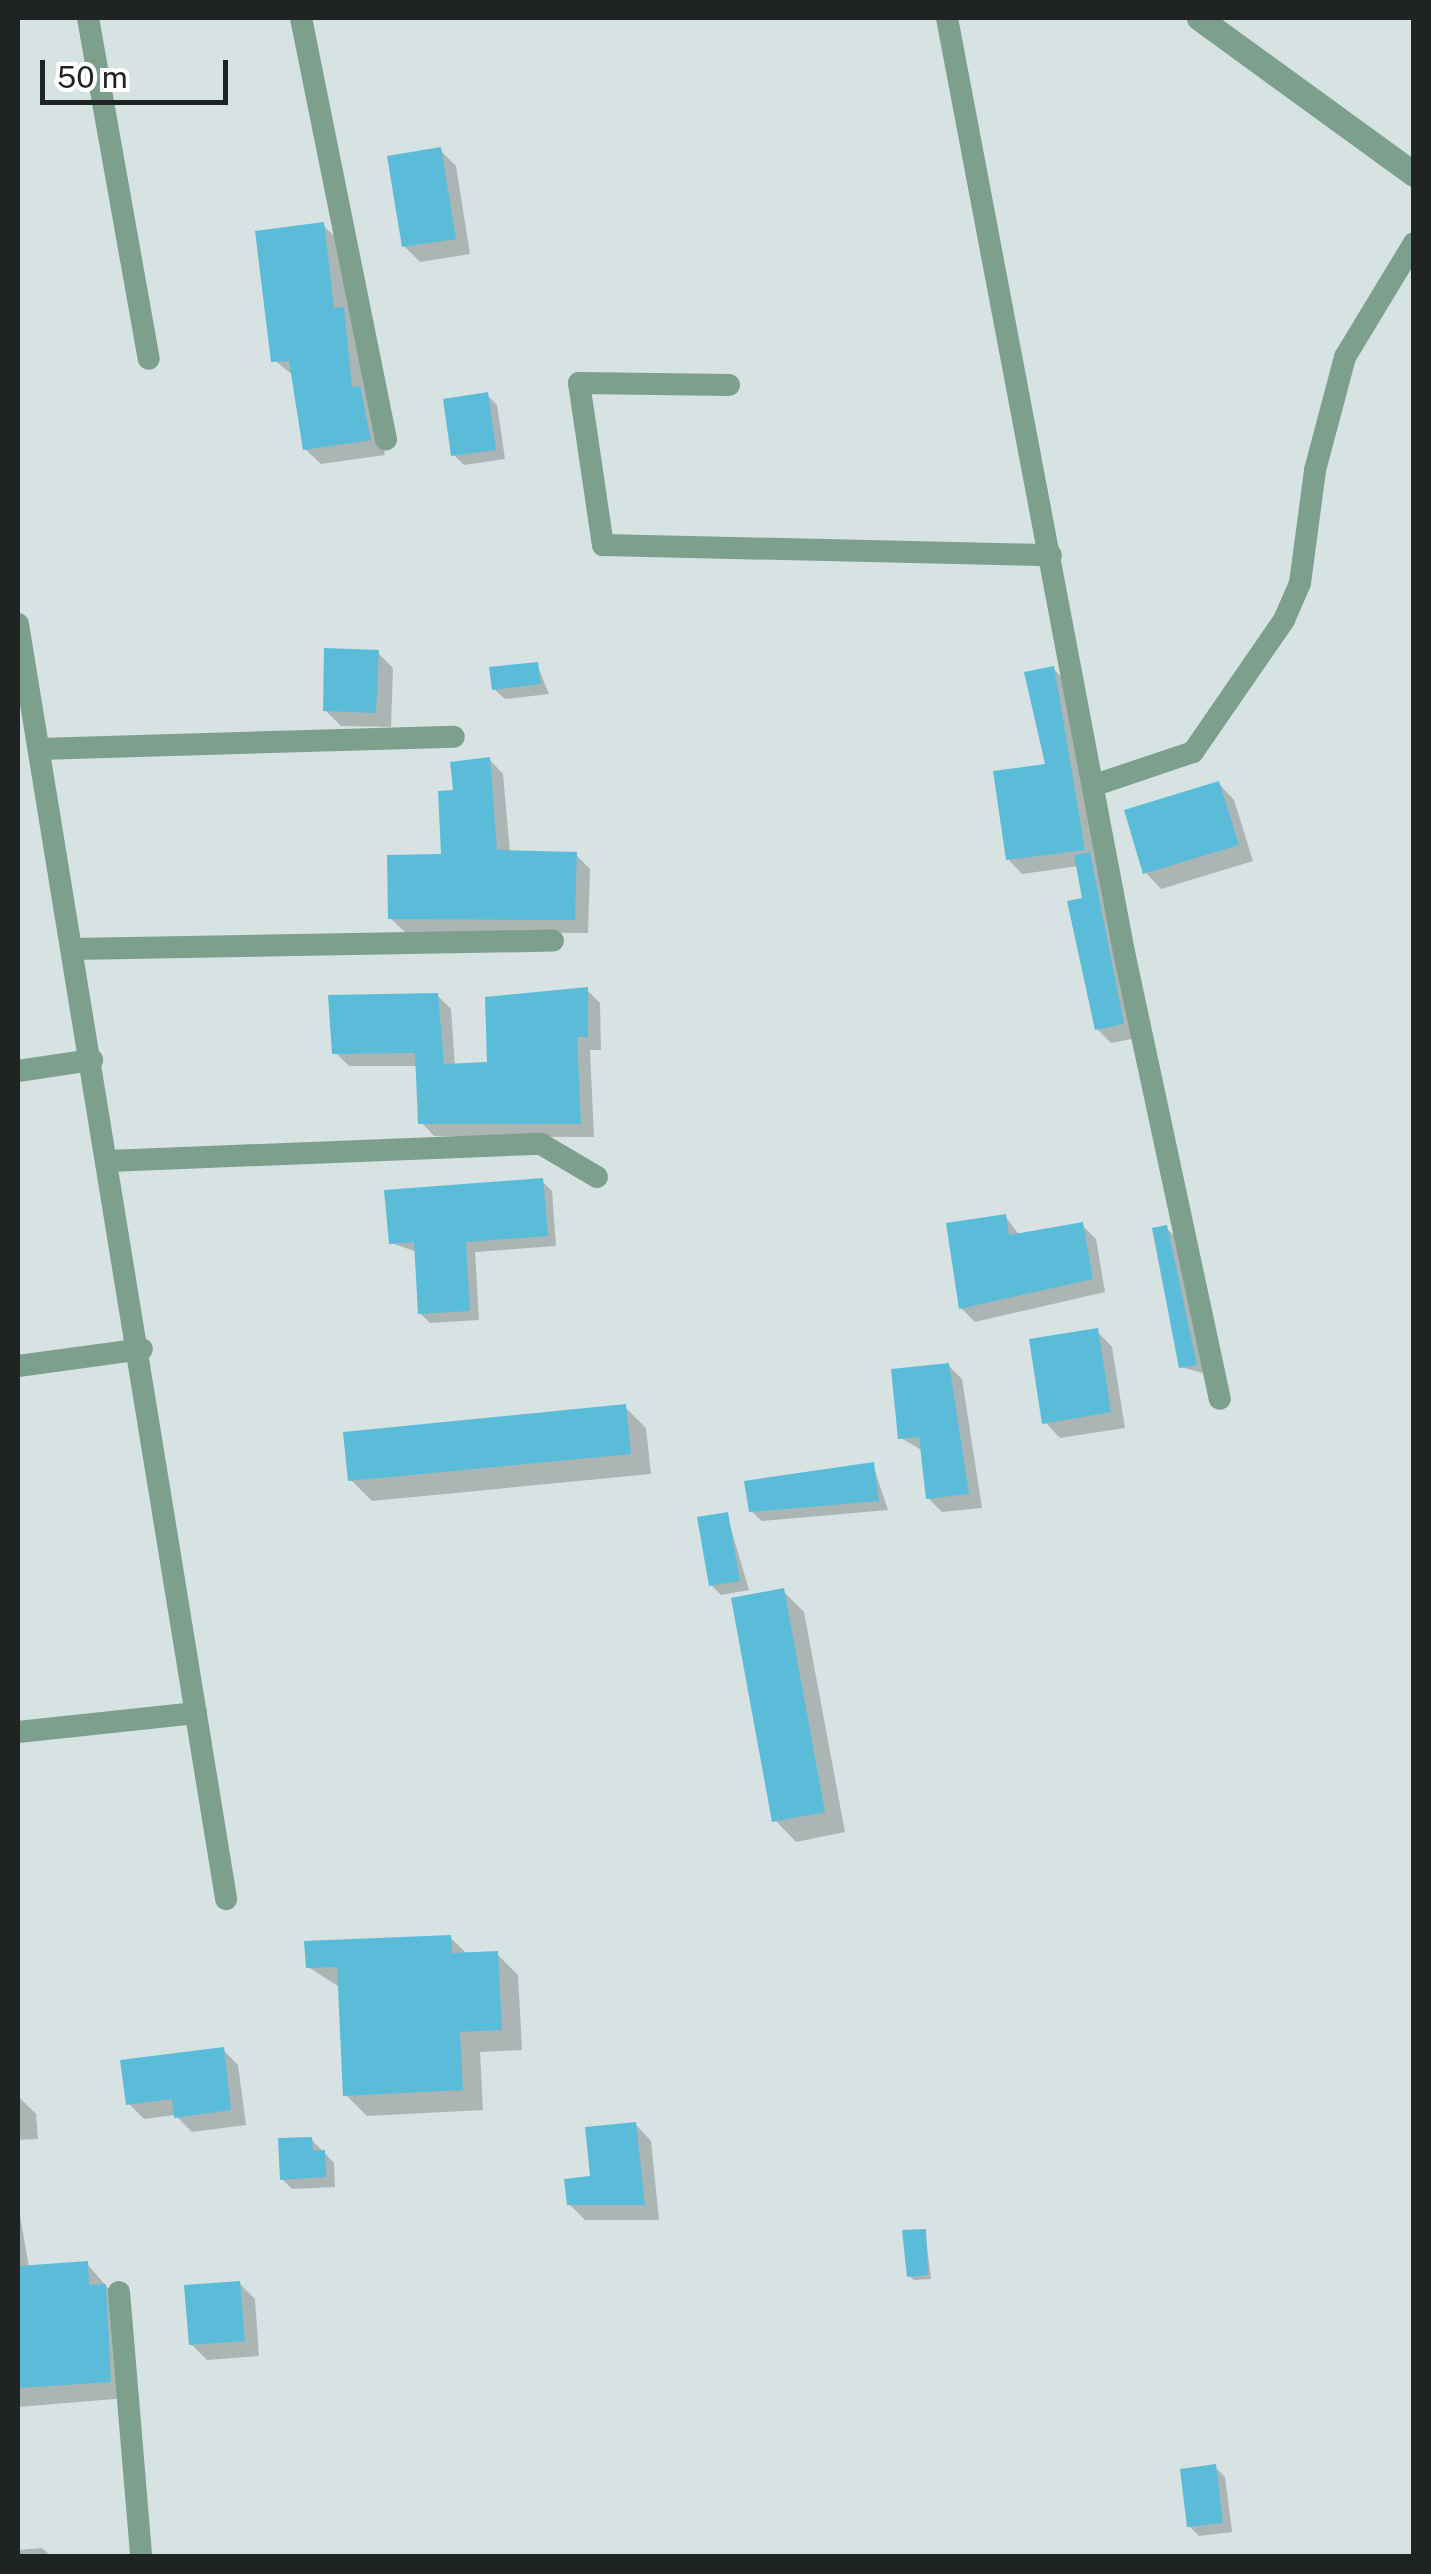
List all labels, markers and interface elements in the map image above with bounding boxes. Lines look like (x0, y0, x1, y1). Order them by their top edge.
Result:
scale bar (45, 40, 232, 102)
text: 50 m (57, 59, 128, 95)

